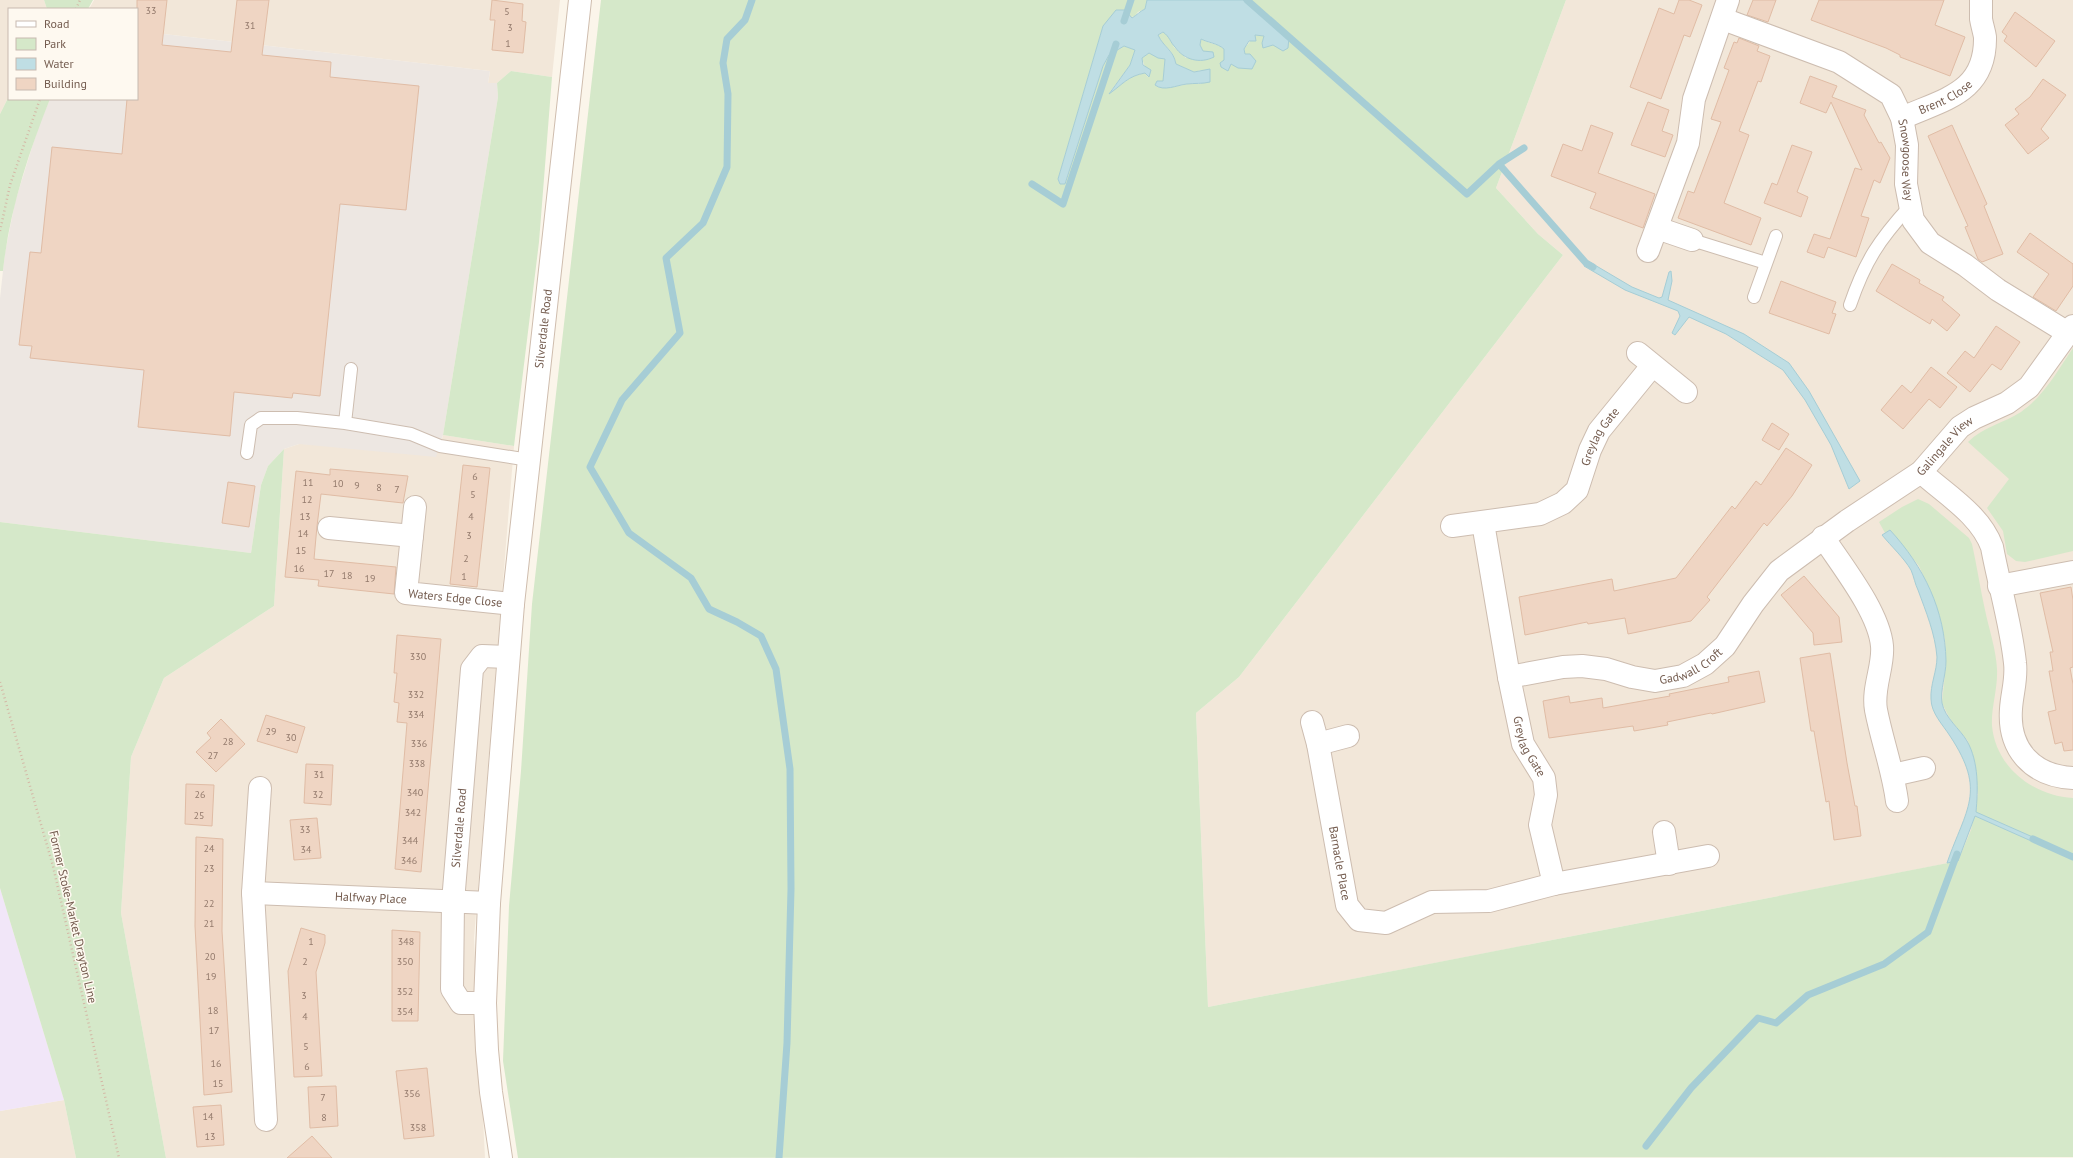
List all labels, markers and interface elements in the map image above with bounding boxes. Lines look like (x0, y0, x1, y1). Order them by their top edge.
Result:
house number: 33 (146, 4, 156, 17)
house number: 5 (504, 5, 510, 18)
legend (8, 8, 138, 100)
text: Road (44, 16, 69, 31)
house number: 31 (245, 19, 255, 32)
house number: 3 (507, 21, 513, 34)
text: Park (44, 36, 66, 51)
house number: 1 (505, 37, 511, 50)
text: Water (44, 56, 74, 71)
text: Building (44, 76, 87, 91)
street label: Brent Close (1916, 77, 1975, 117)
street label: Snowgoose Way (1895, 118, 1917, 202)
street label: Silverdale Road (531, 288, 555, 369)
street label: Greylag Gate (1577, 404, 1622, 468)
street label: Galingale View (1913, 413, 1976, 479)
house number: 6 (472, 470, 478, 483)
house number: 11 (303, 476, 313, 489)
house number: 10 (333, 477, 344, 490)
house number: 9 (354, 479, 360, 492)
house number: 8 (376, 481, 382, 494)
house number: 7 (394, 483, 400, 496)
house number: 5 (470, 488, 476, 501)
house number: 12 (302, 493, 312, 506)
house number: 13 (300, 510, 310, 523)
house number: 4 (468, 510, 474, 523)
house number: 14 (298, 527, 309, 540)
house number: 3 (466, 529, 472, 542)
house number: 15 (296, 544, 306, 557)
house number: 2 (463, 552, 469, 565)
house number: 16 (294, 562, 304, 575)
house number: 17 (324, 567, 334, 580)
house number: 18 (342, 569, 352, 582)
house number: 1 (461, 570, 467, 583)
house number: 19 (365, 572, 375, 585)
street label: Waters Edge Close (408, 585, 503, 610)
street label: Gadwall Croft (1658, 644, 1725, 687)
house number: 330 (410, 650, 427, 663)
house number: 332 (408, 688, 424, 701)
house number: 334 (408, 708, 425, 721)
street label: Greylag Gate (1510, 715, 1549, 779)
house number: 29 (266, 725, 276, 738)
house number: 30 (286, 731, 297, 744)
house number: 28 (223, 735, 233, 748)
house number: 336 (411, 737, 427, 750)
house number: 27 (208, 749, 218, 762)
house number: 338 (409, 757, 425, 770)
house number: 31 (314, 768, 324, 781)
house number: 340 (407, 786, 424, 799)
house number: 26 (195, 788, 205, 801)
house number: 32 (313, 788, 323, 801)
street label: Silverdale Road (448, 788, 469, 868)
house number: 342 (405, 806, 421, 819)
house number: 25 (194, 809, 204, 822)
house number: 33 (300, 823, 310, 836)
street label: Barnacle Place (1326, 825, 1354, 902)
street label: Former Stoke-Market Drayton Line (46, 829, 101, 1005)
house number: 344 (402, 834, 419, 847)
house number: 24 (204, 842, 215, 855)
house number: 34 (301, 843, 312, 856)
house number: 346 (401, 854, 417, 867)
house number: 23 (204, 862, 214, 875)
street label: Halfway Place (335, 888, 407, 907)
house number: 22 (204, 897, 214, 910)
house number: 21 (204, 917, 214, 930)
house number: 1 (308, 935, 314, 948)
house number: 348 (398, 935, 414, 948)
house number: 20 (205, 950, 216, 963)
house number: 2 (302, 955, 308, 968)
house number: 350 (397, 955, 414, 968)
house number: 19 (206, 970, 216, 983)
house number: 352 (397, 985, 413, 998)
house number: 3 (301, 989, 307, 1002)
house number: 18 (208, 1004, 218, 1017)
house number: 354 (397, 1005, 414, 1018)
house number: 4 (302, 1010, 308, 1023)
house number: 17 (209, 1024, 219, 1037)
house number: 5 (303, 1040, 309, 1053)
house number: 16 (211, 1057, 221, 1070)
house number: 6 (304, 1060, 310, 1073)
house number: 15 (213, 1077, 223, 1090)
house number: 356 (404, 1087, 420, 1100)
house number: 7 (320, 1091, 326, 1104)
house number: 14 (203, 1110, 214, 1123)
house number: 8 (321, 1111, 327, 1124)
house number: 358 (410, 1121, 426, 1134)
house number: 13 (205, 1130, 215, 1143)

